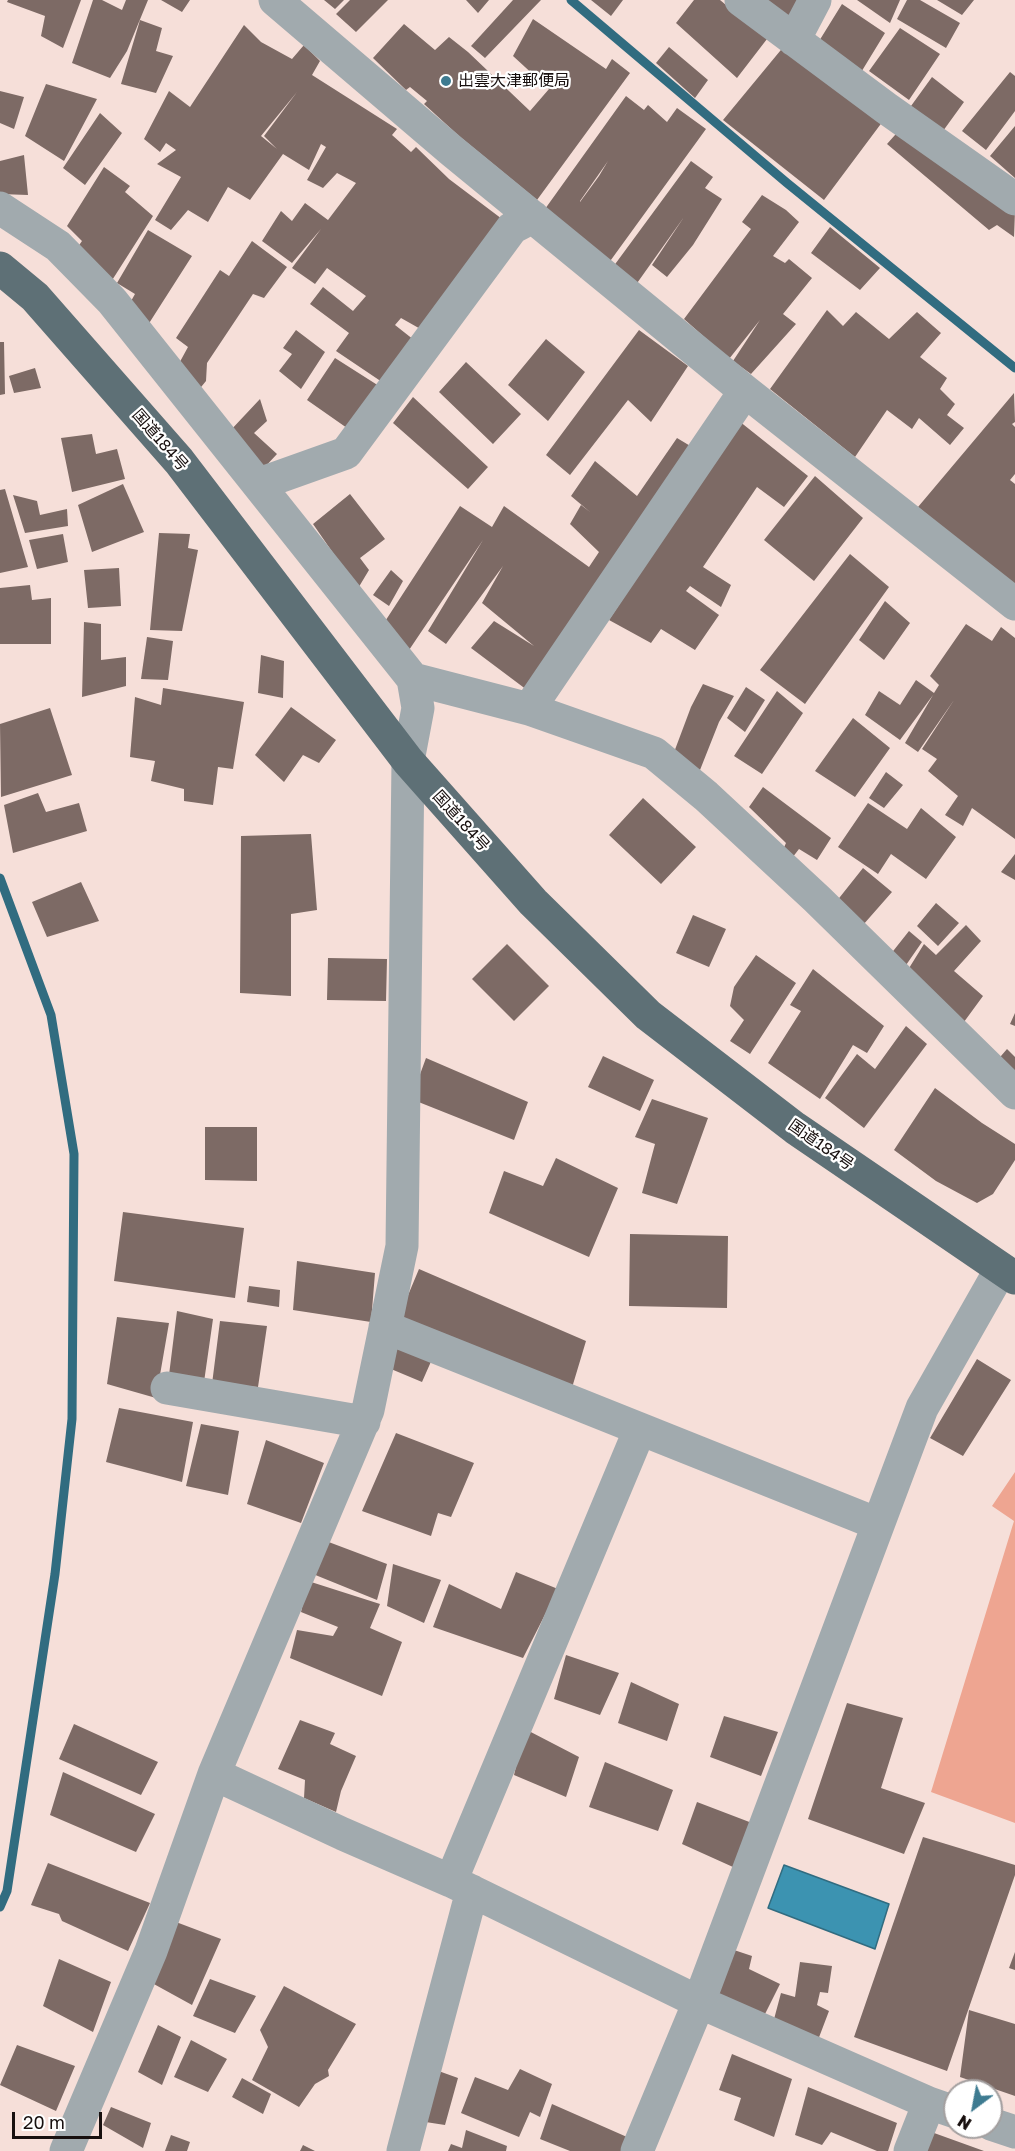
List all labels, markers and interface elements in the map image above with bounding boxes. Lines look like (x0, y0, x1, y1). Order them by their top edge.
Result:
place label: 出雲大津郵便局 (458, 71, 570, 91)
marker: 出雲大津郵便局 (439, 74, 453, 88)
street label: 国道184号 (128, 405, 192, 475)
street label: 国道184号 (429, 787, 493, 855)
street label: 国道184号 (785, 1116, 857, 1174)
north arrow (943, 2079, 1003, 2139)
scale bar (15, 2100, 105, 2138)
text: 20 m (23, 2111, 65, 2133)
text: N (954, 2111, 975, 2134)

